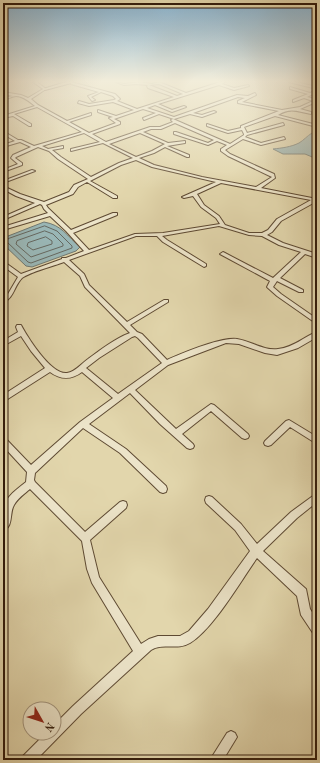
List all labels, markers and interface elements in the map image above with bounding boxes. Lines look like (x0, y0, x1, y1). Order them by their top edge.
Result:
north arrow (22, 701, 62, 741)
text: N (41, 720, 56, 734)

